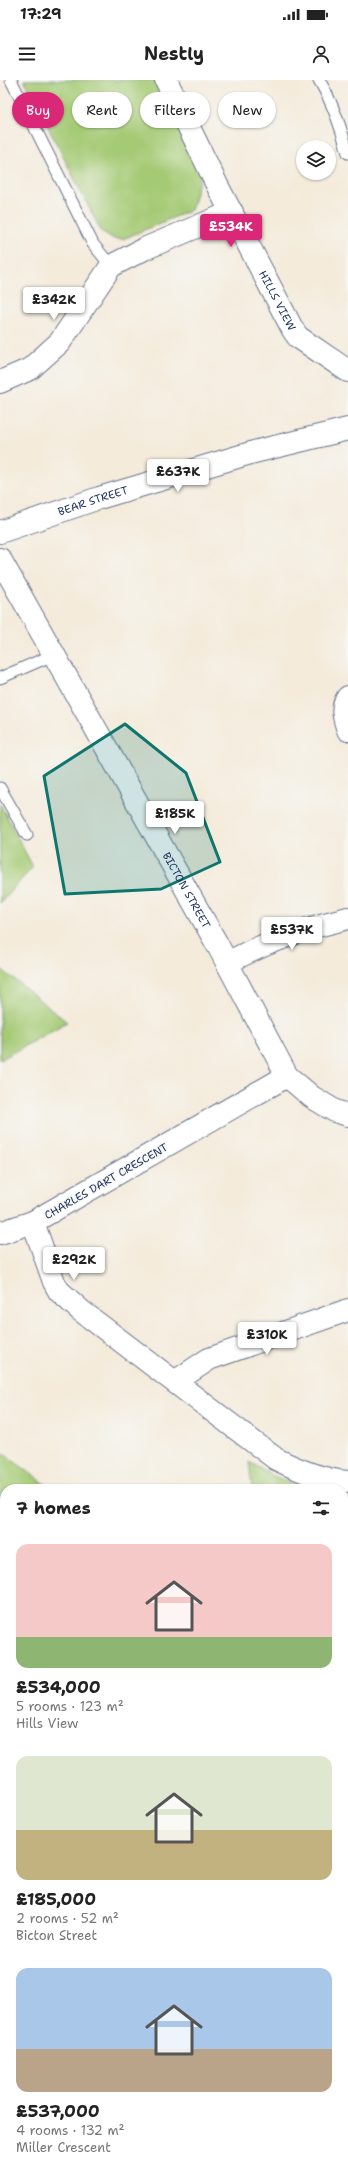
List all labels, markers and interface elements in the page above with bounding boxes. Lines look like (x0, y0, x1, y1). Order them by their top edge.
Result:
text: 17:29 (20, 4, 62, 24)
text: Nestly (144, 42, 204, 66)
icon: menu (16, 43, 38, 65)
icon: person (310, 43, 332, 65)
chip: Buy (12, 92, 64, 128)
chip: Rent (72, 92, 132, 128)
chip: Filters (140, 92, 210, 128)
chip: New (218, 92, 276, 128)
map controls (296, 140, 336, 180)
button: layers (296, 140, 336, 180)
pin: £534K (203, 214, 259, 248)
text: £534K (209, 218, 253, 235)
street label: HILLS VIEW (255, 268, 299, 334)
pin: £342K (26, 287, 82, 321)
text: £342K (32, 291, 76, 308)
pin: £637K (150, 459, 206, 493)
text: £637K (156, 463, 200, 480)
street label: BEAR STREET (56, 483, 130, 520)
pin: £185K (147, 801, 203, 835)
text: £185K (155, 805, 195, 822)
street label: BICTON STREET (159, 850, 214, 931)
pin: £537K (264, 917, 320, 951)
text: £537K (270, 921, 314, 938)
street label: CHARLES DART CRESCENT (42, 1140, 171, 1223)
pin: £292K (46, 1247, 102, 1281)
text: £292K (52, 1251, 96, 1268)
pin: £310K (239, 1322, 295, 1356)
text: £310K (247, 1326, 287, 1343)
text: 7 homes (16, 1497, 91, 1519)
icon: filters (310, 1497, 332, 1519)
icon: home (138, 1570, 210, 1642)
text: £534,000 (16, 1676, 101, 1698)
text: 5 rooms · 123 m² (16, 1698, 124, 1715)
text: Hills View (16, 1715, 78, 1732)
icon: home (138, 1782, 210, 1854)
text: £185,000 (16, 1888, 96, 1910)
text: 2 rooms · 52 m² (16, 1910, 119, 1927)
text: Bicton Street (16, 1927, 97, 1944)
icon: home (138, 1994, 210, 2066)
text: £537,000 (16, 2100, 100, 2122)
text: 4 rooms · 132 m² (16, 2122, 125, 2139)
text: Miller Crescent (16, 2139, 111, 2156)

